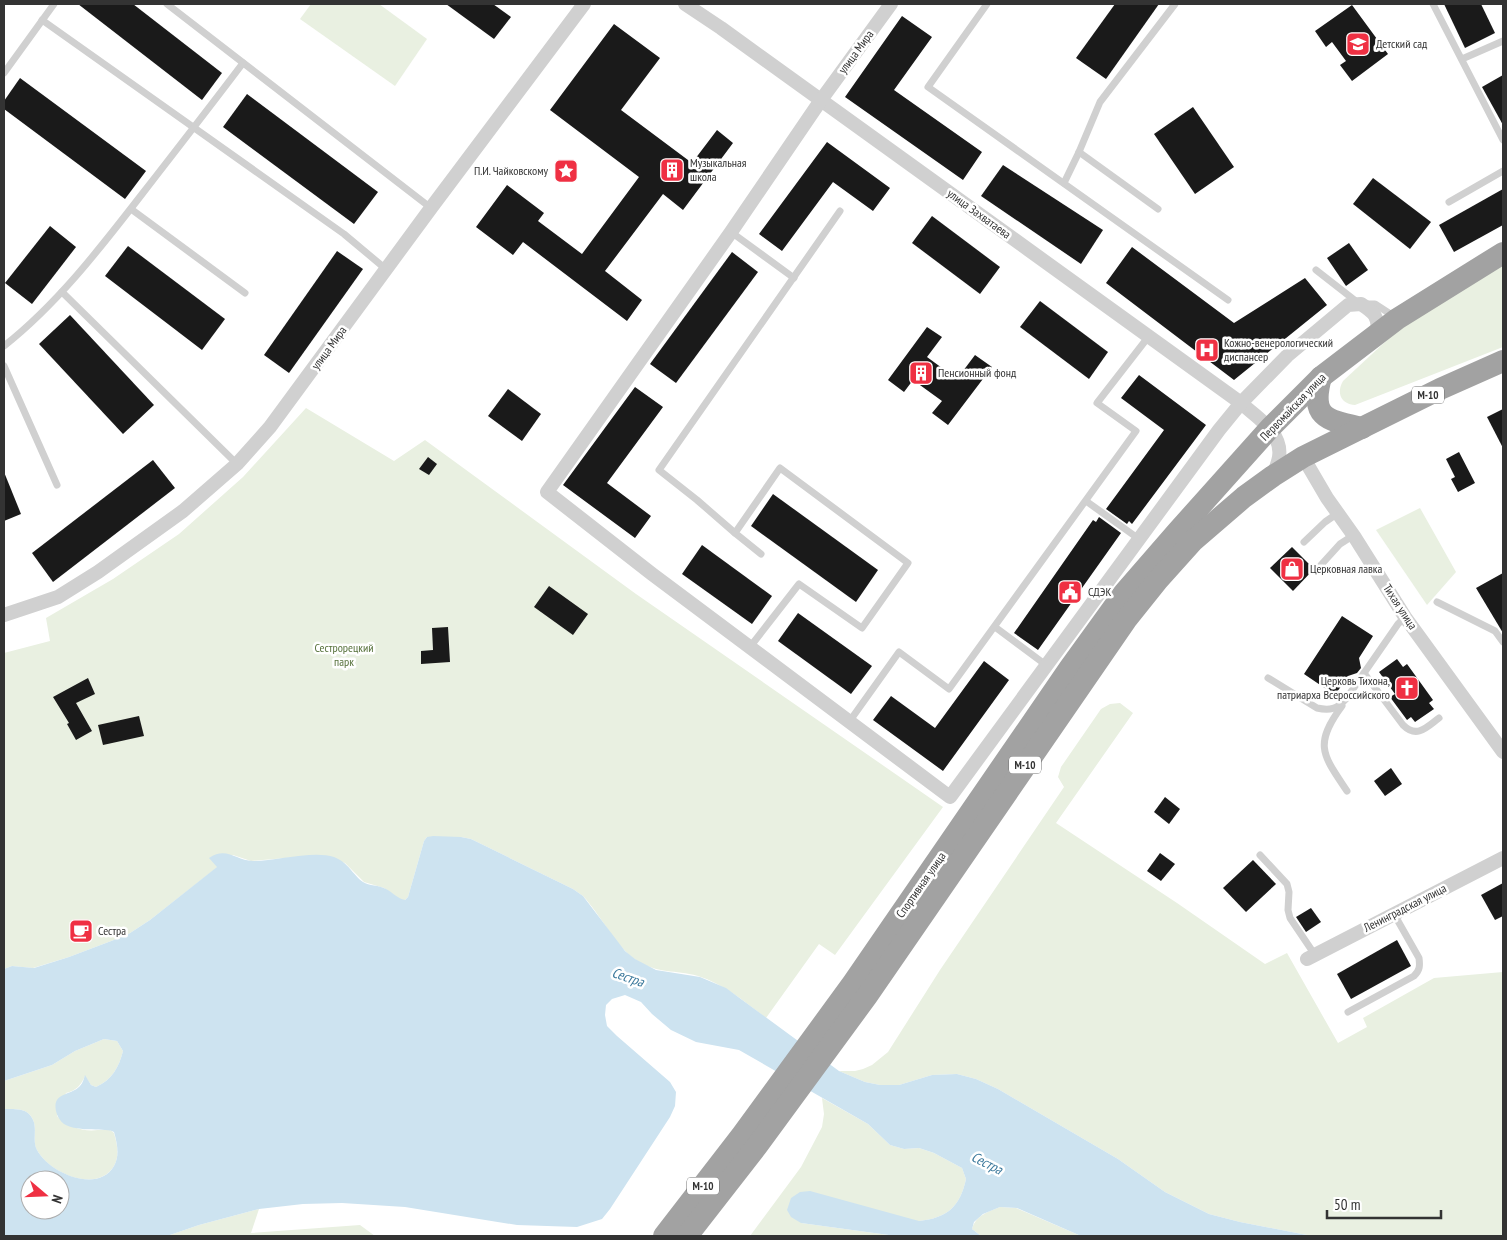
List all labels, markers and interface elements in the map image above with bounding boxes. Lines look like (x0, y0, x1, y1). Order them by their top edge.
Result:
street label: улица Мира (835, 27, 876, 76)
school or university icon: Детский сад (1345, 31, 1371, 57)
place label: Детский сад (1376, 36, 1428, 51)
place label: Музыкальная школа (690, 155, 747, 184)
building icon: Музыкальная школа (659, 157, 685, 183)
place icon: П.И. Чайковскому (553, 158, 579, 184)
place label: П.И. Чайковскому (474, 163, 548, 178)
street label: улица Захватаева (945, 185, 1014, 242)
street label: улица Мира (308, 323, 349, 372)
place label: Кожно-венерологический диспансер (1224, 335, 1333, 364)
hospital icon: Кожно-венерологический диспансер (1194, 337, 1220, 363)
building icon: Пенсионный фонд (908, 360, 934, 386)
place label: Пенсионный фонд (938, 365, 1017, 380)
street label: Первомайская улица (1257, 370, 1329, 444)
road number: М-10 (1412, 386, 1444, 404)
shop icon: Церковная лавка (1279, 556, 1305, 582)
place label: Церковная лавка (1310, 561, 1383, 576)
public building icon: СДЭК (1057, 579, 1083, 605)
street label: Тихая улица (1380, 581, 1421, 632)
place label: СДЭК (1088, 584, 1111, 599)
park label: Сестрорецкий парк (314, 640, 374, 669)
place label: Церковь Тихона, патриарха Всероссийского (1277, 673, 1390, 702)
church icon: Церковь Тихона, патриарха Всероссийского (1394, 675, 1420, 701)
road number: М-10 (1009, 756, 1041, 774)
street label: Спортивная улица (892, 849, 949, 920)
street label: Ленинградская улица (1360, 880, 1449, 935)
cafe icon: Сестра (68, 918, 94, 944)
place label: Сестра (98, 923, 126, 938)
water label: Сестра (610, 963, 648, 991)
water label: Сестра (968, 1148, 1007, 1179)
north arrow (20, 1170, 70, 1220)
road number: М-10 (687, 1178, 719, 1194)
scale bar (1327, 1188, 1441, 1220)
text: N (48, 1193, 67, 1206)
text: 50 m (1334, 1195, 1360, 1214)

